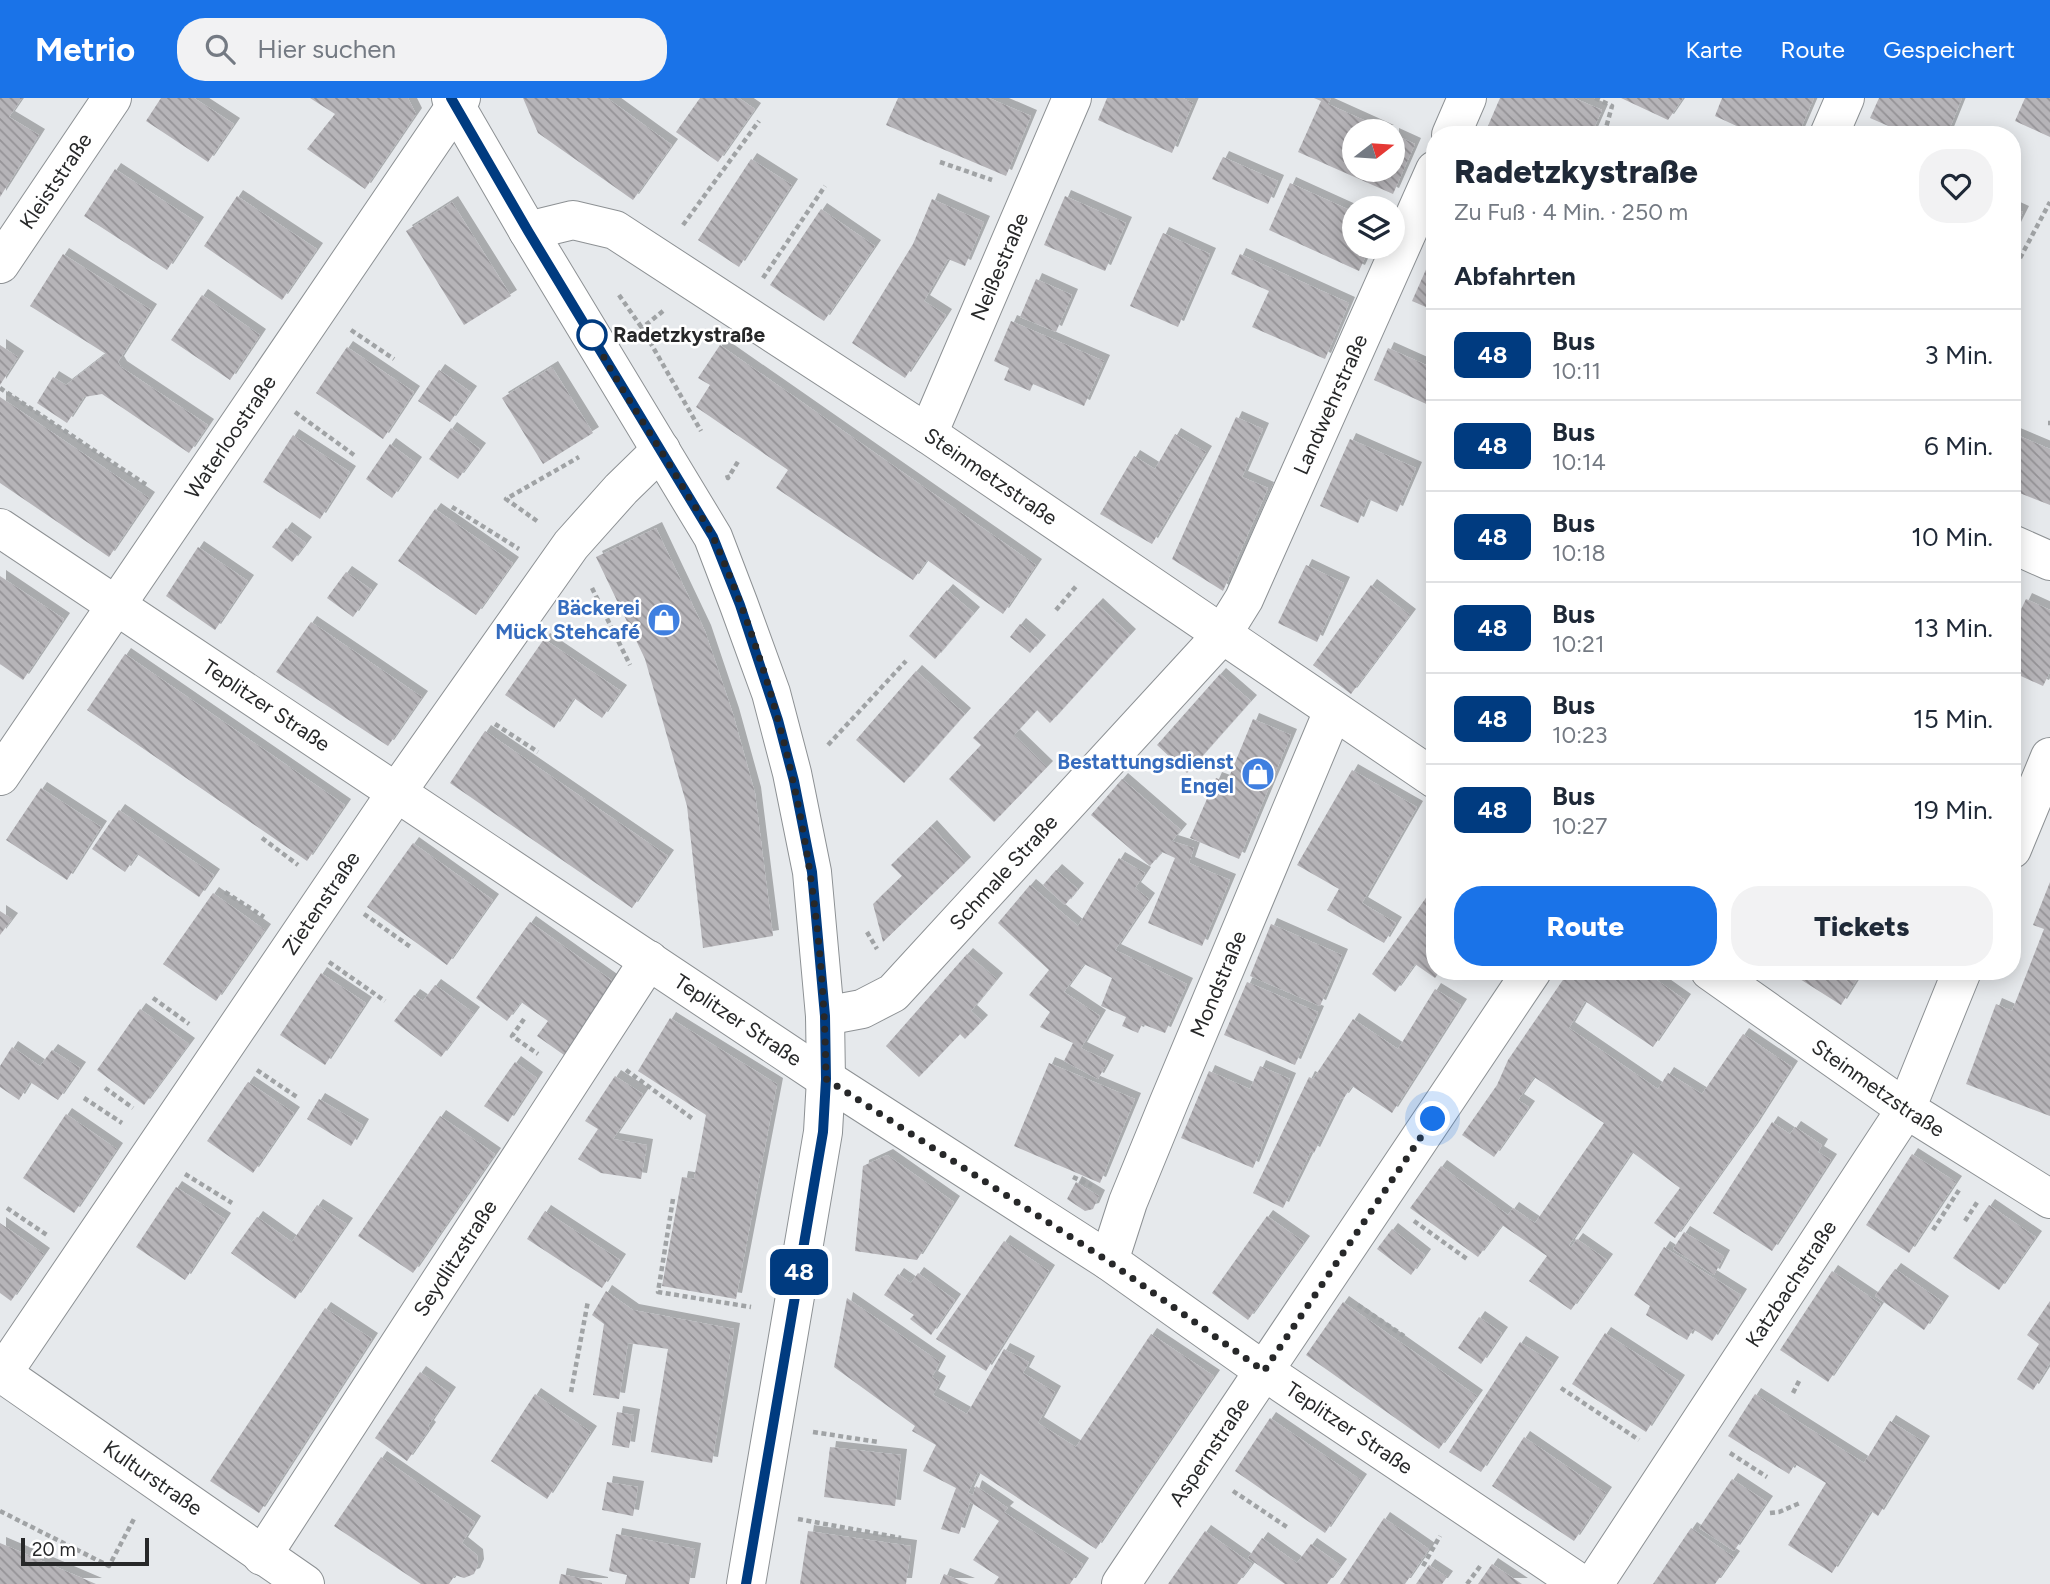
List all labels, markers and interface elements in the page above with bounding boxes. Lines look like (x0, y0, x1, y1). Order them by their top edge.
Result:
search box (177, 18, 667, 81)
text: Metrio (35, 30, 135, 69)
icon: search (201, 30, 239, 68)
text: Hier suchen (257, 33, 396, 65)
text: Karte (1686, 35, 1742, 64)
text: Route (1780, 35, 1845, 64)
text: Gespeichert (1883, 35, 2015, 64)
north arrow (1342, 119, 1405, 182)
map controls (1342, 119, 1405, 259)
street label: Kleiststraße (14, 128, 97, 234)
button: heart (1919, 149, 1993, 223)
text: Radetzkystraße (1454, 152, 1698, 191)
button: layers (1342, 196, 1405, 259)
text: Zu Fuß · 4 Min. · 250 m (1454, 198, 1688, 226)
street label: Neißestraße (965, 209, 1033, 324)
text: Abfahrten (1454, 260, 1576, 292)
marker: Radetzkystraße (577, 320, 607, 350)
place label: Radetzkystraße (613, 322, 765, 347)
text: Bus (1552, 325, 1595, 357)
street label: Landwehrstraße (1288, 330, 1372, 478)
text: 3 Min. (1924, 339, 1993, 371)
text: 48 (1478, 340, 1507, 369)
text: 10:11 (1552, 357, 1601, 385)
street label: Waterloostraße (179, 370, 281, 503)
text: Bus (1552, 416, 1595, 448)
street label: Steinmetzstraße (920, 422, 1062, 530)
text: 6 Min. (1924, 430, 1993, 462)
text: 48 (1478, 431, 1507, 460)
text: 10:14 (1552, 448, 1606, 476)
text: Bus (1552, 507, 1595, 539)
text: 10 Min. (1911, 521, 1993, 553)
text: 48 (1478, 522, 1507, 551)
text: 10:18 (1552, 539, 1606, 567)
place label: Bäckerei Mück Stehcafé (495, 595, 640, 644)
text: Bus (1552, 598, 1595, 630)
shop icon: Bäckerei Mück Stehcafé (645, 601, 683, 639)
text: 13 Min. (1914, 612, 1993, 644)
text: 48 (1478, 613, 1507, 642)
text: 10:21 (1552, 630, 1604, 658)
street label: Teplitzer Straße (198, 654, 335, 757)
text: Bus (1552, 689, 1595, 721)
text: 15 Min. (1913, 703, 1993, 735)
text: 48 (1478, 704, 1507, 733)
text: 10:23 (1552, 721, 1607, 749)
place label: Bestattungsdienst Engel (1057, 749, 1234, 798)
shop icon: Bestattungsdienst Engel (1239, 755, 1277, 793)
text: Bus (1552, 780, 1595, 812)
text: 19 Min. (1913, 794, 1993, 826)
text: 48 (1478, 795, 1507, 824)
street label: Schmale Straße (944, 809, 1062, 935)
text: 10:27 (1552, 812, 1607, 840)
street label: Zietenstraße (277, 846, 365, 959)
button: Route (1454, 886, 1717, 966)
button: Tickets (1731, 886, 1993, 966)
street label: Mondstraße (1185, 927, 1251, 1041)
street label: Teplitzer Straße (670, 968, 807, 1071)
street label: Steinmetzstraße (1807, 1034, 1949, 1142)
your location (1415, 1101, 1450, 1136)
street label: Seydlitzstraße (408, 1195, 502, 1321)
street label: Katzbachstraße (1740, 1216, 1841, 1352)
line badge: 48 (768, 1249, 830, 1295)
text: 48 (784, 1257, 814, 1286)
street label: Teplitzer Straße (1281, 1376, 1418, 1479)
street label: Aspernstraße (1164, 1393, 1254, 1511)
street label: Kulturstraße (99, 1435, 207, 1521)
scale bar (21, 1535, 149, 1567)
text: 20 m (32, 1538, 76, 1561)

